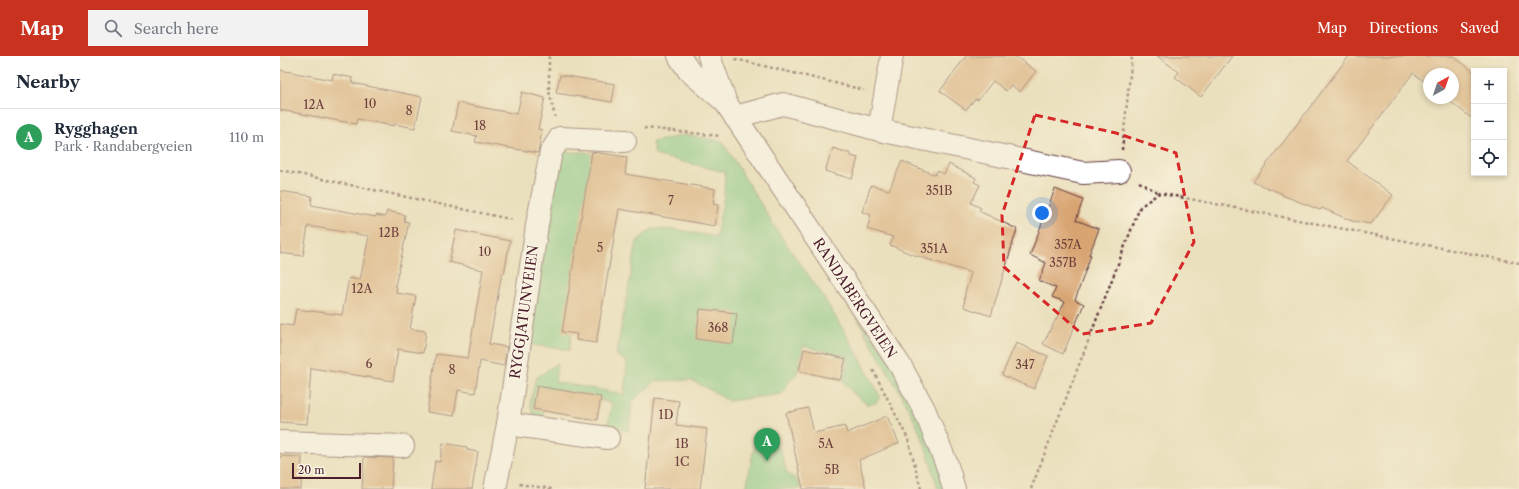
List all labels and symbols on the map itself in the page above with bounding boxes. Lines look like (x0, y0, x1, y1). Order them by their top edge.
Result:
north arrow (1423, 68, 1459, 104)
house number: 10 (364, 96, 376, 111)
house number: 12A (304, 97, 326, 112)
house number: 8 (405, 103, 413, 118)
house number: 18 (474, 118, 486, 133)
house number: 351B (926, 183, 952, 198)
house number: 7 (668, 193, 674, 208)
your location (1032, 203, 1052, 223)
house number: 12B (379, 225, 399, 240)
street label: RANDABERGVEIEN (809, 234, 901, 362)
house number: 357A (1054, 237, 1083, 252)
house number: 5 (597, 240, 603, 255)
house number: 351A (920, 241, 949, 256)
street label: RYGGJATUNVEIEN (506, 243, 542, 380)
house number: 10 (479, 244, 491, 259)
house number: 357B (1049, 255, 1077, 270)
house number: 12A (352, 281, 374, 296)
house number: 368 (708, 320, 728, 335)
house number: 6 (365, 356, 373, 371)
house number: 347 (1015, 357, 1035, 372)
house number: 8 (448, 362, 456, 377)
house number: 1D (659, 407, 674, 422)
pin: A (754, 428, 780, 461)
house number: 1B (675, 436, 689, 451)
house number: 5A (818, 436, 835, 451)
house number: 1C (675, 454, 689, 469)
scale bar (292, 461, 361, 480)
house number: 5B (825, 462, 839, 477)

